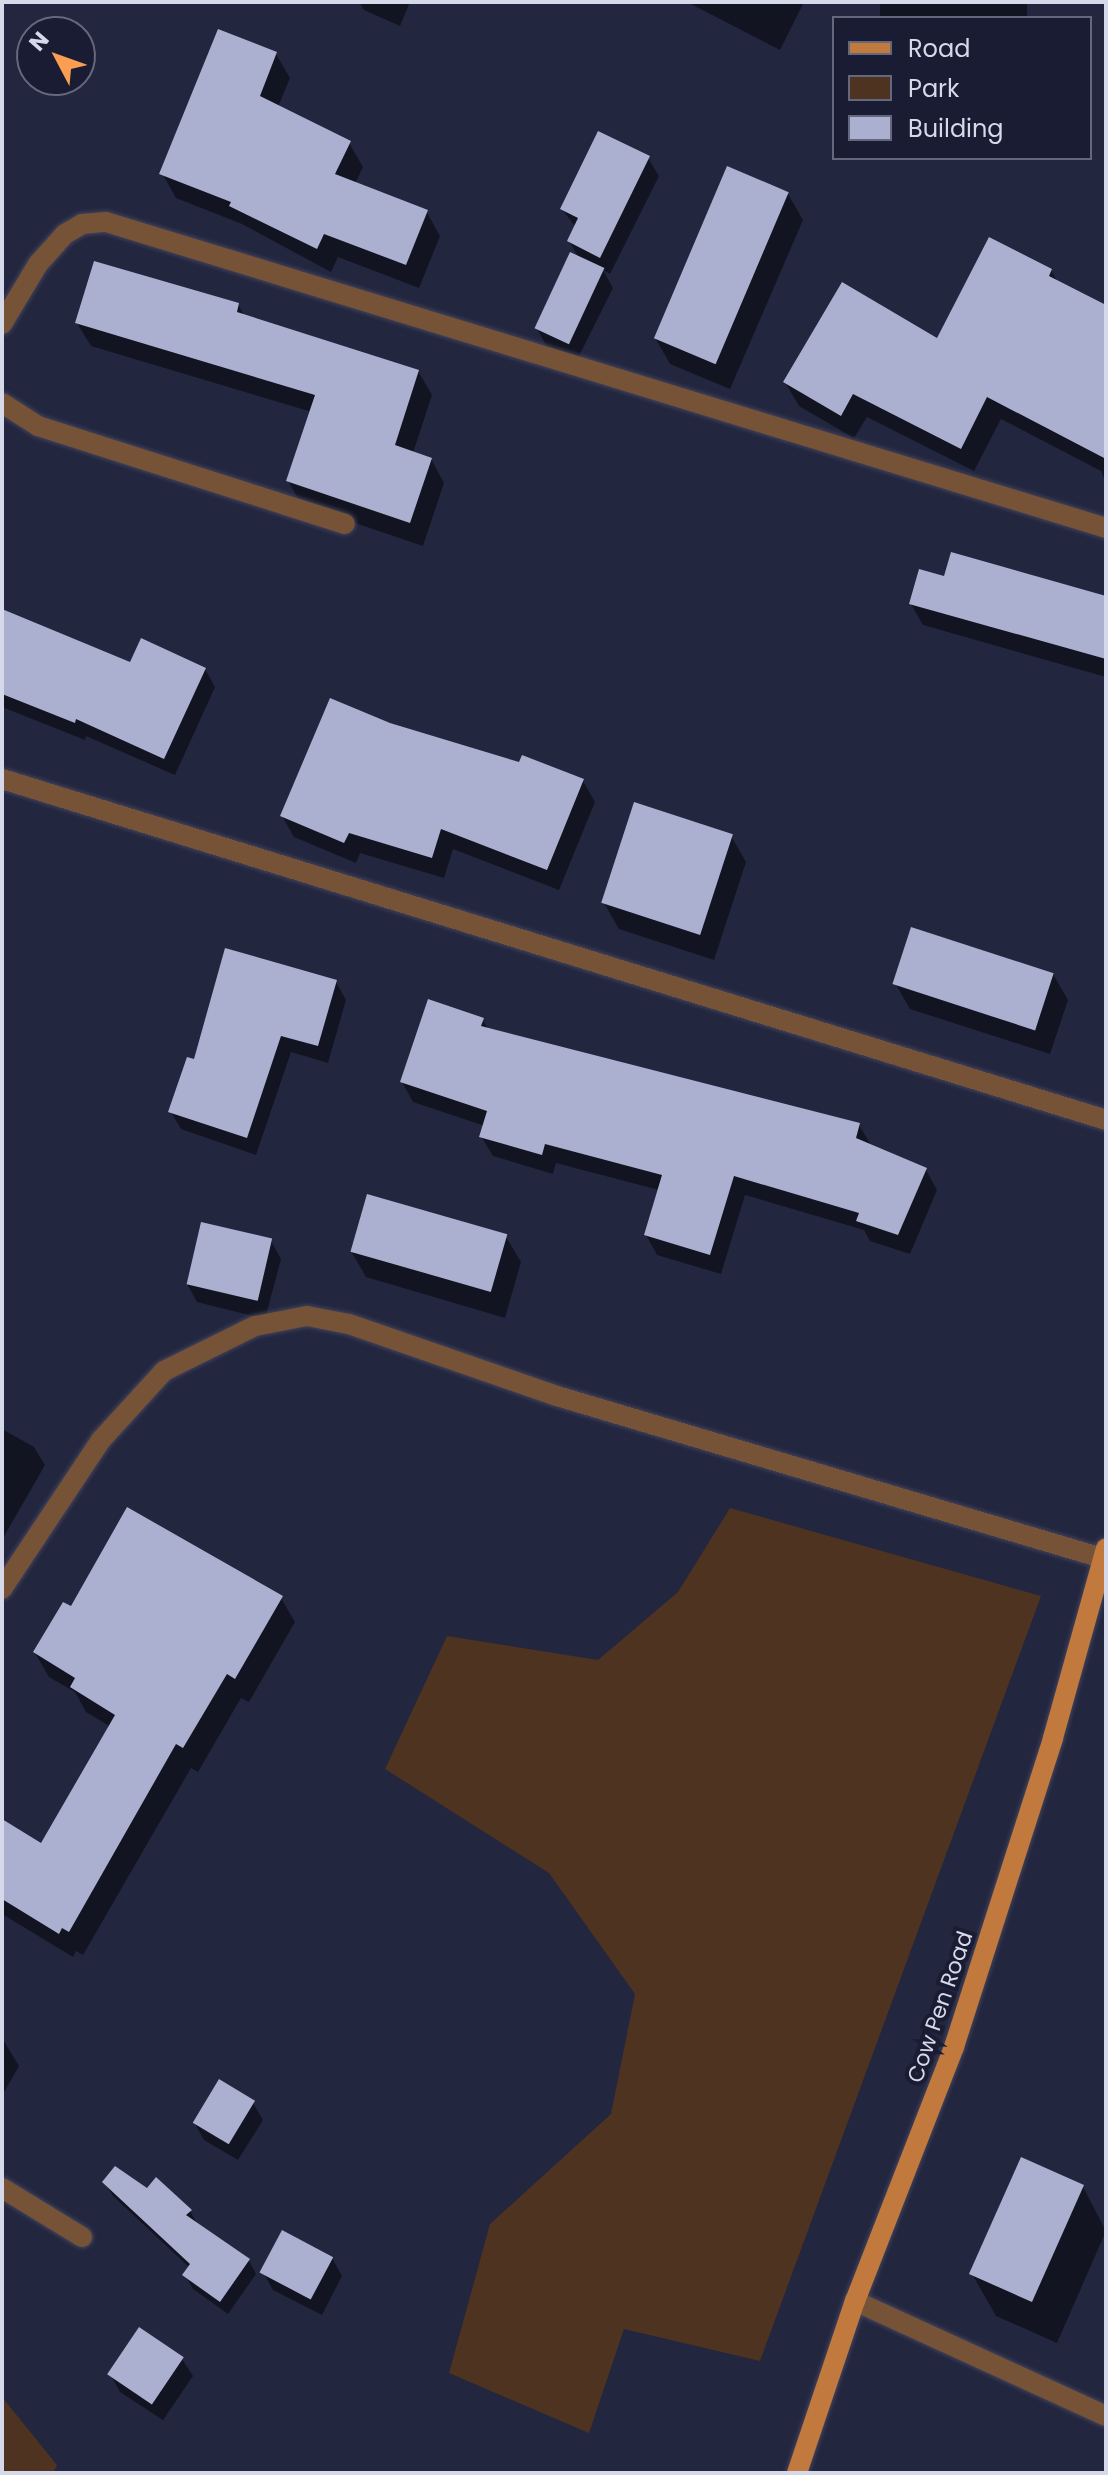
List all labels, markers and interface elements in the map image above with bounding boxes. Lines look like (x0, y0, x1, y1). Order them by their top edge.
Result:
north arrow (16, 16, 96, 96)
legend (832, 16, 1092, 160)
text: N (22, 25, 56, 58)
text: Road (908, 32, 970, 65)
text: Park (908, 72, 959, 105)
text: Building (908, 112, 1004, 145)
street label: Cow Pen Road (902, 1928, 978, 2086)

